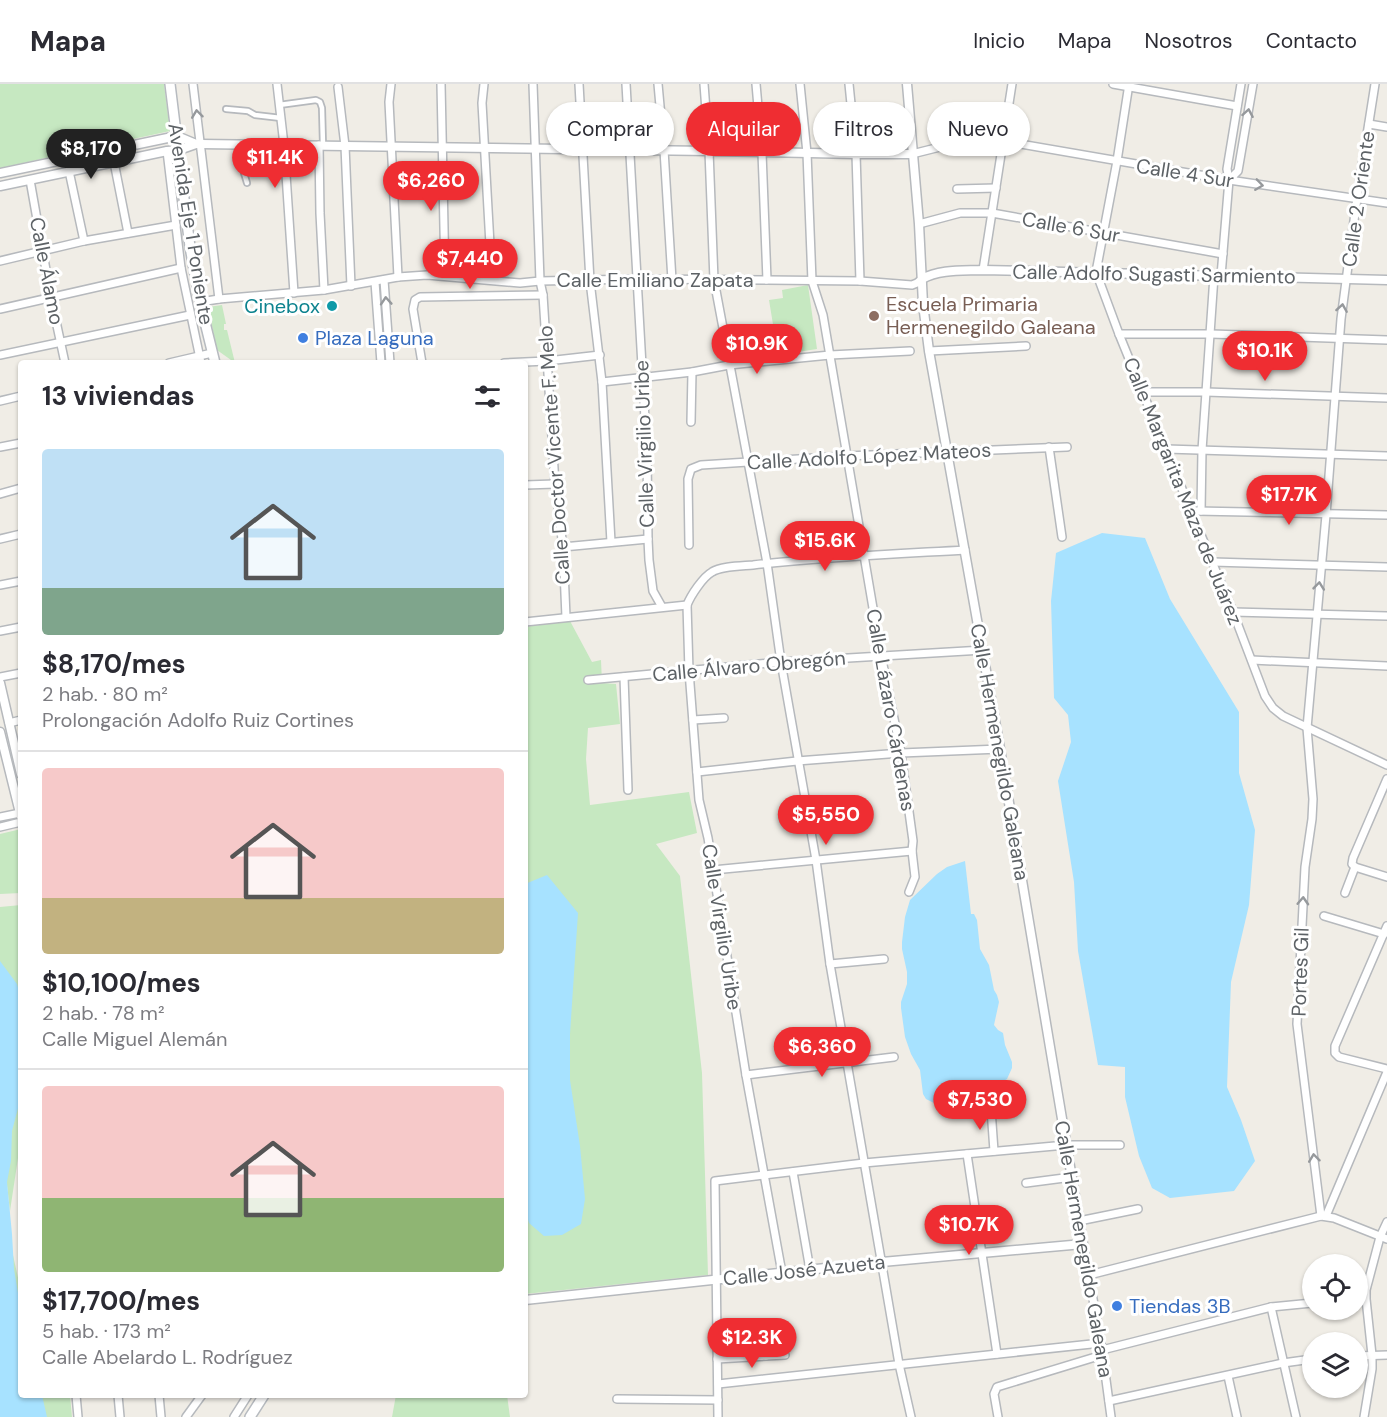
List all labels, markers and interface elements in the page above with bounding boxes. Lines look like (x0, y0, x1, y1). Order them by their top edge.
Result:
text: Mapa (30, 23, 106, 60)
text: Inicio (973, 27, 1025, 55)
text: Mapa (1058, 27, 1112, 55)
text: Nosotros (1145, 27, 1233, 55)
text: Contacto (1266, 27, 1357, 55)
chip: Comprar (546, 102, 674, 156)
chip: Alquilar (686, 102, 801, 156)
chip: Filtros (813, 102, 915, 156)
chip: Nuevo (927, 102, 1030, 156)
one-way arrow (1241, 108, 1254, 118)
one-way arrow (191, 109, 204, 119)
street label: Avenida Eje 1 Poniente (162, 121, 220, 327)
pin: $8,170 (42, 129, 140, 180)
street label: Calle 2 Oriente (1336, 129, 1380, 269)
text: $8,170 (60, 135, 122, 161)
pin: $11.4K (226, 138, 324, 189)
text: $11.4K (246, 144, 304, 170)
street label: Calle 4 Sur (1134, 152, 1236, 194)
pin: $6,260 (382, 161, 480, 212)
text: $6,260 (397, 167, 465, 193)
one-way arrow (1255, 178, 1264, 190)
street label: Calle 6 Sur (1020, 206, 1122, 248)
street label: Calle Álamo (24, 215, 70, 327)
pin: $7,440 (421, 239, 519, 290)
text: $7,440 (437, 245, 503, 271)
street label: Calle Adolfo Sugasti Sarmiento (1012, 259, 1296, 289)
street label: Calle Emiliano Zapata (556, 267, 754, 293)
place label: Escuela Primaria Hermenegildo Galeana (886, 291, 1096, 340)
place label: Cinebox (244, 293, 320, 319)
one-way arrow (380, 296, 393, 305)
marker: Cinebox (325, 299, 339, 313)
one-way arrow (1336, 303, 1348, 313)
marker: Escuela Primaria Hermenegildo Galeana (867, 309, 881, 323)
pin: $10.9K (708, 324, 806, 375)
place label: Plaza Laguna (315, 325, 434, 351)
street label: Calle Doctor Vicente F. Melo (532, 325, 576, 585)
text: $10.9K (726, 330, 788, 356)
marker: Plaza Laguna (296, 331, 310, 345)
pin: $10.1K (1216, 331, 1314, 382)
text: $10.1K (1236, 337, 1294, 363)
street label: Calle Margarita Maza de Juárez (1117, 353, 1249, 629)
street label: Calle Virgilio Uribe (628, 360, 660, 528)
text: 13 viviendas (42, 379, 195, 413)
icon: filters (471, 380, 504, 413)
street label: Calle Adolfo López Mateos (746, 437, 992, 475)
pin: $17.7K (1240, 475, 1338, 526)
text: $17.7K (1260, 481, 1318, 507)
icon: home (219, 488, 327, 596)
pin: $15.6K (776, 521, 874, 572)
text: $15.6K (794, 527, 856, 553)
one-way arrow (1312, 581, 1325, 590)
street label: Calle Lázaro Cárdenas (860, 607, 922, 813)
street label: Calle Hermenegildo Galeana (965, 622, 1035, 882)
street label: Calle Álvaro Obregón (651, 645, 847, 687)
text: $8,170/mes (42, 647, 186, 681)
text: 2 hab. · 80 m² (42, 681, 168, 707)
text: Prolongación Adolfo Ruiz Cortines (42, 707, 354, 733)
pin: $5,550 (777, 795, 875, 846)
text: $5,550 (792, 801, 860, 827)
icon: home (219, 807, 327, 915)
street label: Calle Virgilio Uribe (696, 842, 748, 1012)
one-way arrow (1297, 896, 1310, 905)
street label: Portes Gil (1285, 927, 1315, 1017)
text: $10,100/mes (42, 966, 201, 1000)
text: 2 hab. · 78 m² (42, 1000, 165, 1026)
text: Calle Miguel Alemán (42, 1026, 227, 1052)
pin: $6,360 (773, 1027, 871, 1078)
text: $6,360 (788, 1033, 856, 1059)
pin: $7,530 (931, 1080, 1029, 1131)
text: $7,530 (947, 1086, 1013, 1112)
street label: Calle Hermenegildo Galeana (1049, 1119, 1119, 1379)
icon: home (219, 1125, 327, 1233)
one-way arrow (1308, 1153, 1320, 1162)
pin: $10.7K (920, 1205, 1018, 1256)
text: $10.7K (939, 1211, 999, 1237)
street label: Calle José Azueta (722, 1249, 886, 1291)
map controls (1302, 1254, 1368, 1398)
button: locate (1302, 1254, 1368, 1320)
text: $17,700/mes (42, 1284, 200, 1318)
place label: Tiendas 3B (1129, 1293, 1231, 1319)
marker: Tiendas 3B (1110, 1299, 1124, 1313)
text: 5 hab. · 173 m² (42, 1318, 171, 1344)
pin: $12.3K (703, 1318, 801, 1369)
text: $12.3K (721, 1324, 783, 1350)
button: layers (1302, 1332, 1368, 1398)
text: Calle Abelardo L. Rodríguez (42, 1344, 293, 1370)

